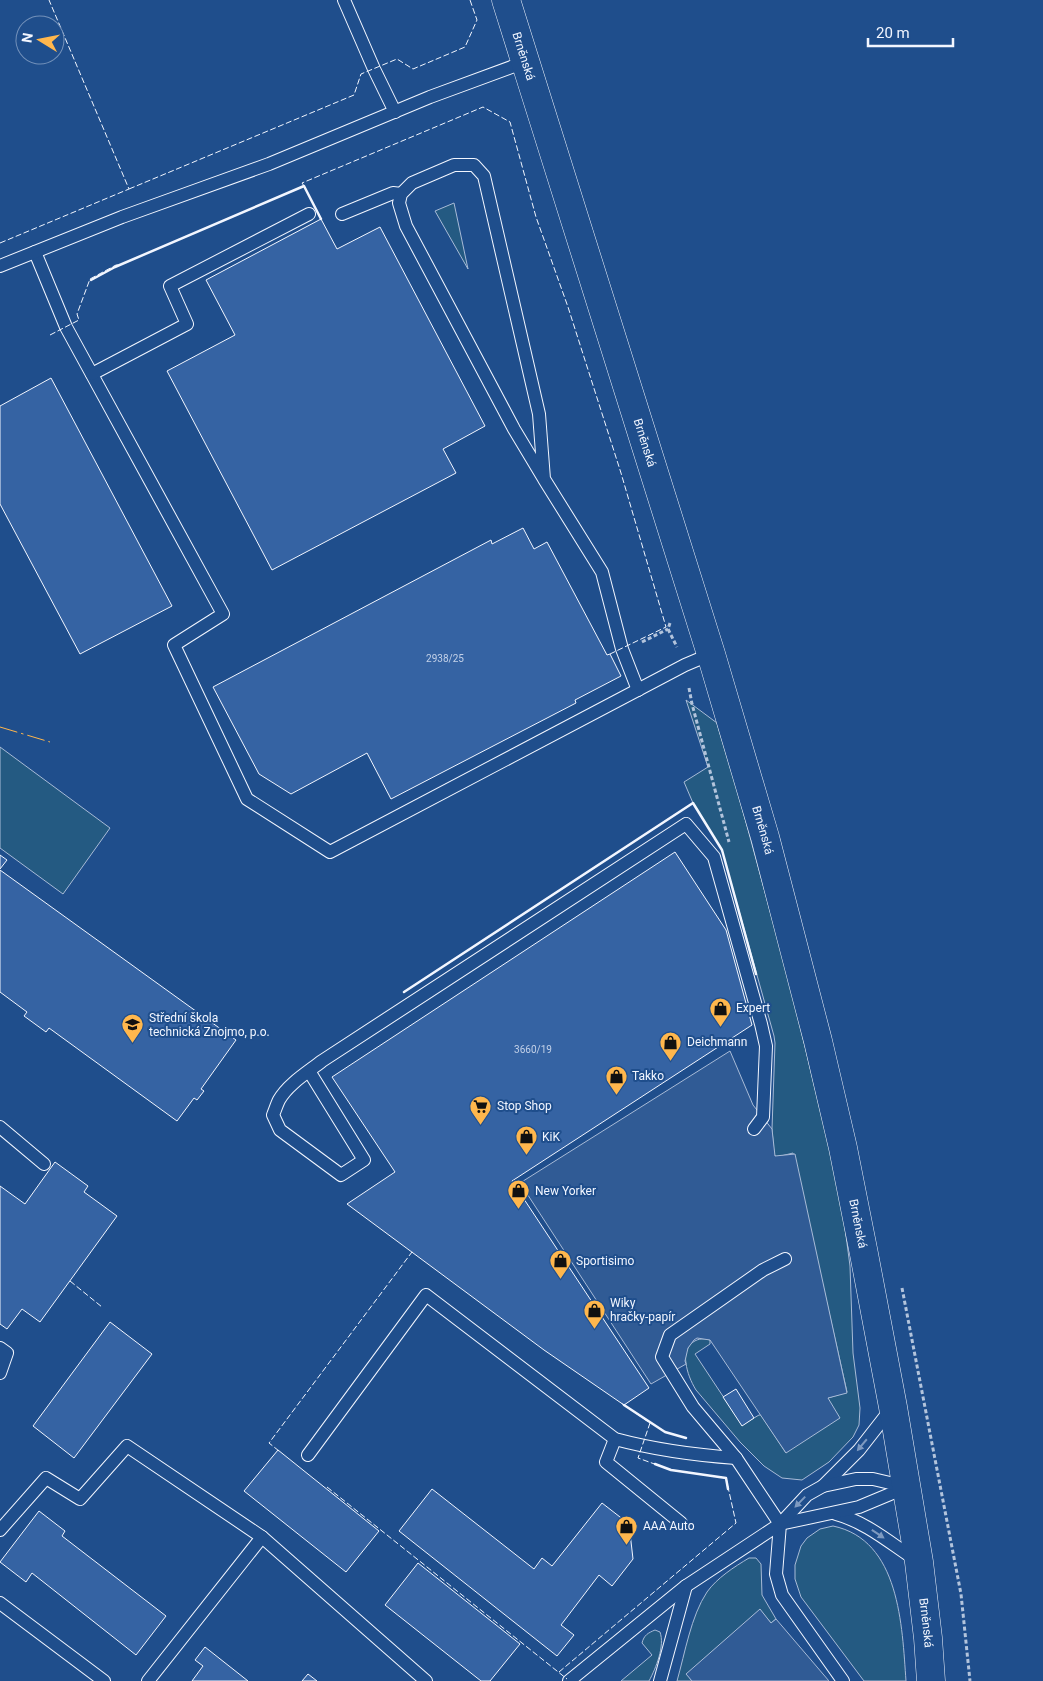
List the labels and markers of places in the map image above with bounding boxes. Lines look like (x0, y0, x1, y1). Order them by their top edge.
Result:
shop icon: Expert (708, 996, 732, 1027)
place label: Expert (736, 1001, 770, 1015)
place label: Střední škola technická Znojmo, p.o. (149, 1011, 270, 1039)
school or university icon: Střední škola technická Znojmo, p.o. (121, 1013, 145, 1044)
shop icon: Deichmann (659, 1030, 683, 1061)
place label: Deichmann (687, 1035, 747, 1049)
shop icon: Takko (604, 1064, 628, 1095)
place label: Takko (632, 1069, 664, 1083)
supermarket icon: Stop Shop (469, 1094, 493, 1125)
place label: Stop Shop (497, 1099, 552, 1113)
shop icon: KiK (514, 1125, 538, 1156)
place label: KiK (542, 1130, 560, 1144)
shop icon: New Yorker (507, 1179, 531, 1210)
place label: New Yorker (535, 1184, 596, 1198)
shop icon: Sportisimo (548, 1249, 572, 1280)
place label: Sportisimo (576, 1254, 635, 1268)
place label: Wiky hračky-papír (610, 1296, 675, 1324)
shop icon: Wiky hračky-papír (582, 1298, 606, 1329)
shop icon: AAA Auto (615, 1514, 639, 1545)
place label: AAA Auto (643, 1519, 695, 1533)

